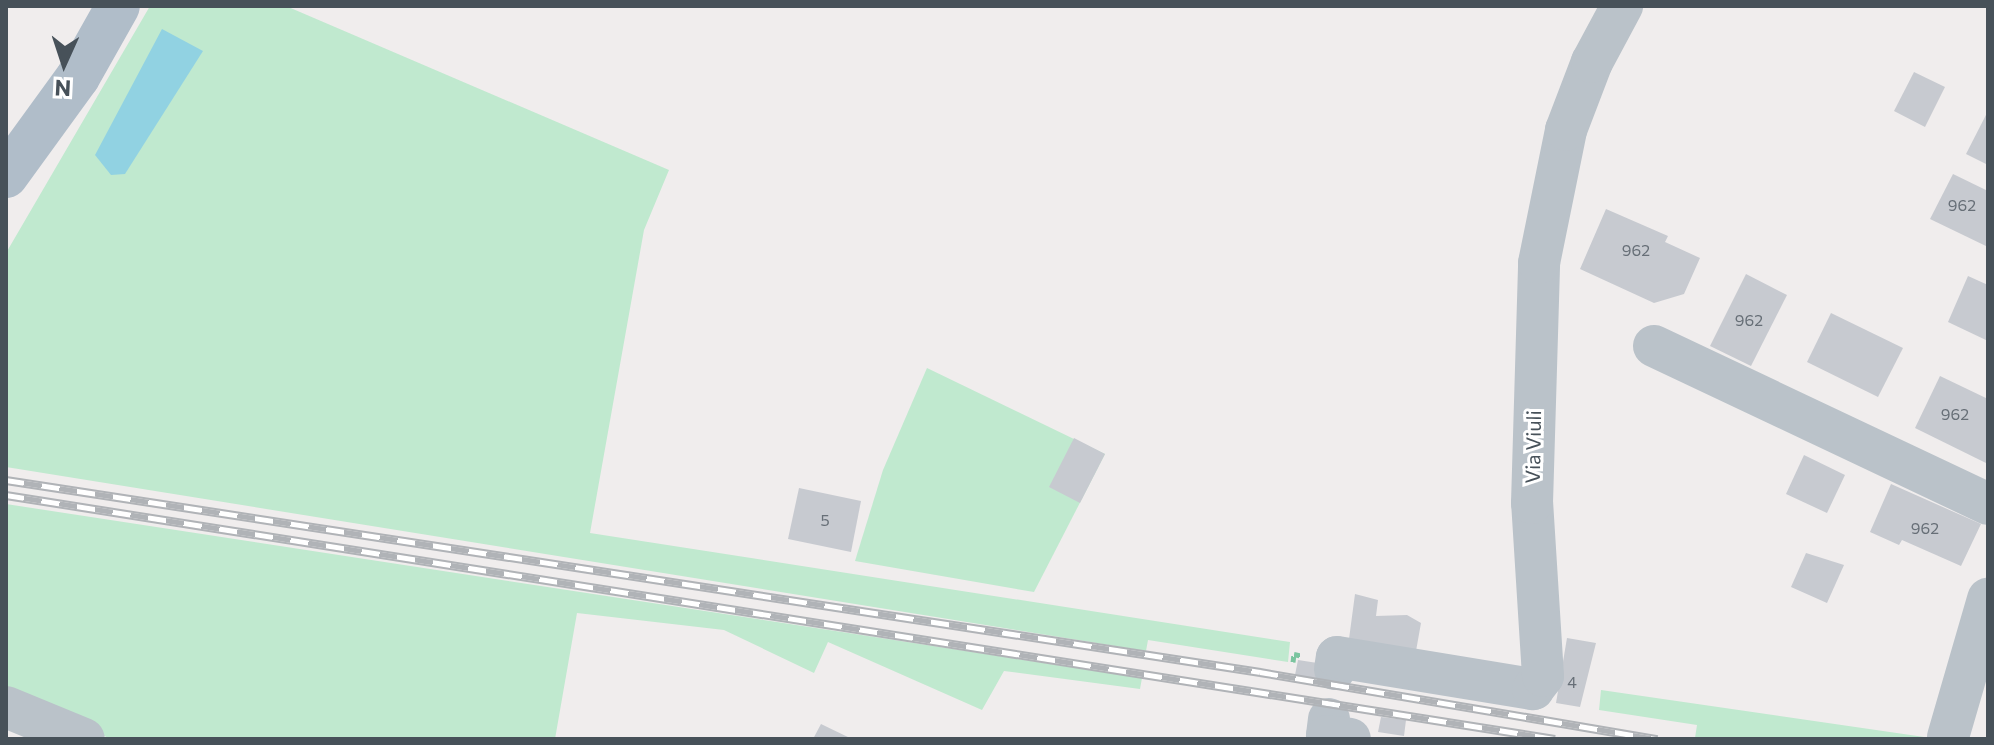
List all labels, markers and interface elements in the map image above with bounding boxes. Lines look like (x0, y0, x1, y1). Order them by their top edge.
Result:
north arrow (24, 24, 104, 104)
text: N (54, 75, 72, 102)
house number: 962 (1948, 195, 1976, 215)
house number: 962 (1622, 240, 1650, 260)
house number: 962 (1735, 310, 1763, 330)
house number: 962 (1941, 404, 1969, 424)
street label: Via Viuli (1520, 410, 1546, 484)
house number: 5 (820, 510, 830, 530)
house number: 962 (1911, 518, 1939, 538)
house number: 4 (1567, 672, 1577, 692)

